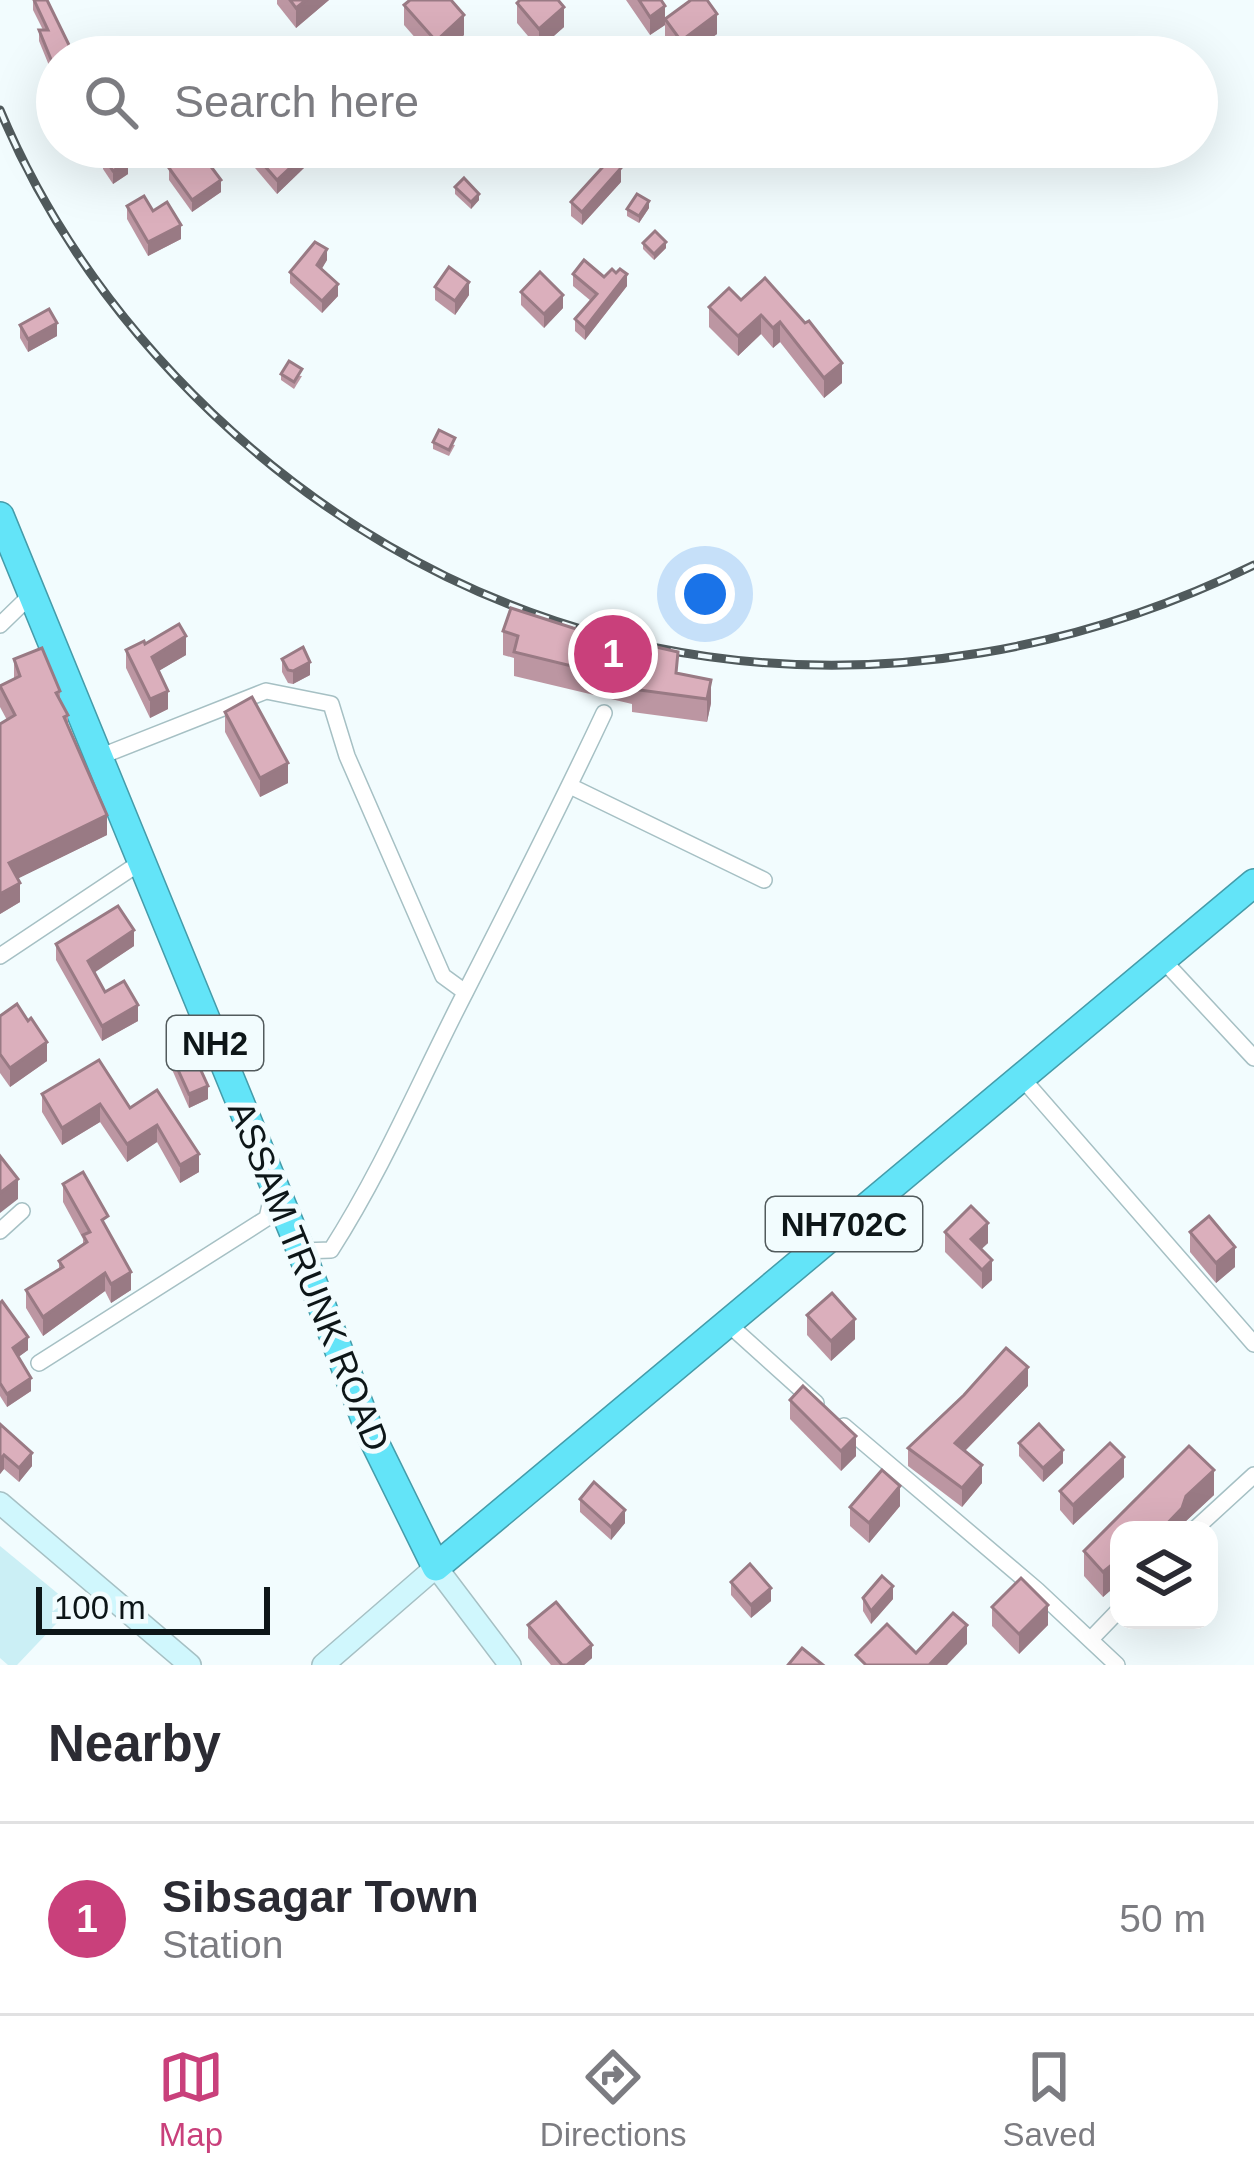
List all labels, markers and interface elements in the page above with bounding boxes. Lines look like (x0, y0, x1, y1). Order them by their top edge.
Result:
search box (36, 36, 1218, 168)
icon: search (78, 69, 144, 135)
text: Search here (174, 76, 419, 127)
your location (675, 564, 735, 624)
pin: 1 (574, 609, 652, 699)
road number: NH2 (167, 1016, 263, 1070)
street label: ASSAM TRUNK ROAD (220, 1095, 398, 1457)
road number: NH702C (766, 1197, 922, 1251)
map controls (1110, 1521, 1218, 1629)
button: layers (1110, 1521, 1218, 1629)
scale bar (36, 1581, 270, 1634)
text: 100 m (54, 1589, 146, 1626)
text: Nearby (48, 1715, 221, 1772)
text: Sibsagar Town (162, 1871, 479, 1922)
text: 1 (76, 1897, 98, 1940)
text: 50 m (1119, 1897, 1206, 1940)
text: Station (162, 1923, 283, 1966)
tab: Map (158, 2044, 224, 2154)
tab: Directions (540, 2044, 687, 2154)
tab: Saved (1002, 2044, 1096, 2154)

